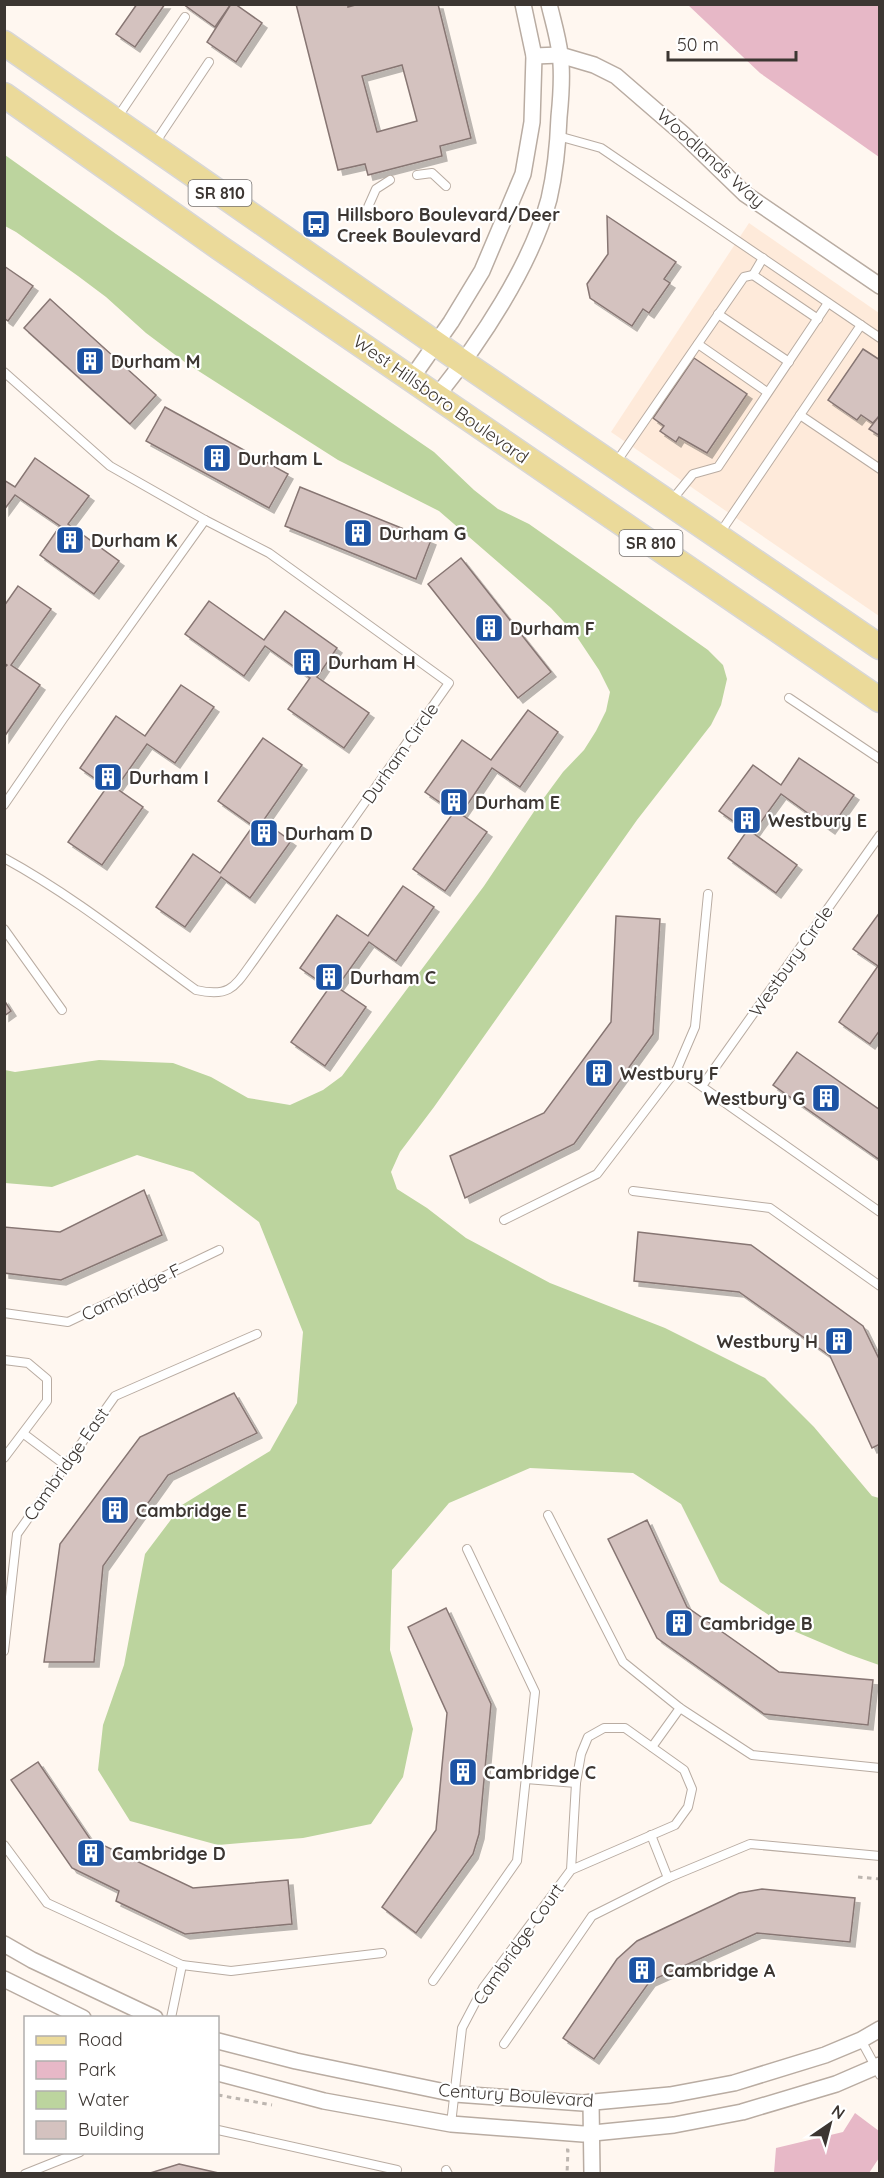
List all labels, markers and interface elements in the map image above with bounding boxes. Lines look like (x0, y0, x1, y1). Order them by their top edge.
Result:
scale bar (668, 24, 796, 62)
text: 50 m (677, 33, 719, 56)
street label: Woodlands Way (652, 103, 770, 213)
road number: SR 810 (188, 180, 252, 206)
place label: Hillsboro Boulevard/Deer Creek Boulevard (337, 203, 560, 247)
bus stop icon: Hillsboro Boulevard/Deer Creek Boulevard (300, 208, 332, 240)
street label: West Hillsboro Boulevard (349, 330, 533, 468)
building icon: Durham M (74, 345, 106, 377)
place label: Durham M (111, 350, 200, 373)
building icon: Durham L (201, 442, 233, 474)
place label: Durham L (238, 447, 323, 470)
building icon: Durham G (342, 517, 374, 549)
place label: Durham G (379, 522, 466, 545)
building icon: Durham K (54, 524, 86, 556)
place label: Durham K (91, 529, 178, 552)
road number: SR 810 (620, 530, 682, 556)
building icon: Durham F (473, 612, 505, 644)
place label: Durham F (510, 617, 595, 640)
building icon: Durham H (291, 646, 323, 678)
place label: Durham H (328, 651, 416, 674)
street label: Durham Circle (357, 698, 443, 808)
building icon: Durham I (92, 761, 124, 793)
place label: Durham I (129, 766, 209, 789)
building icon: Durham E (438, 786, 470, 818)
place label: Durham E (475, 791, 560, 814)
building icon: Westbury E (731, 804, 763, 836)
place label: Westbury E (768, 809, 867, 832)
building icon: Durham D (248, 817, 280, 849)
place label: Durham D (285, 822, 373, 845)
street label: Westbury Circle (744, 901, 838, 1021)
building icon: Durham C (313, 961, 345, 993)
place label: Durham C (350, 966, 436, 989)
building icon: Westbury F (583, 1057, 615, 1089)
place label: Westbury F (620, 1062, 719, 1085)
building icon: Westbury G (810, 1082, 842, 1114)
place label: Westbury G (704, 1087, 805, 1110)
street label: Cambridge F (78, 1258, 184, 1326)
building icon: Westbury H (823, 1325, 855, 1357)
place label: Westbury H (716, 1330, 818, 1353)
street label: Cambridge East (18, 1403, 114, 1525)
building icon: Cambridge E (99, 1494, 131, 1526)
place label: Cambridge E (136, 1499, 247, 1522)
building icon: Cambridge B (663, 1607, 695, 1639)
place label: Cambridge B (700, 1612, 813, 1635)
building icon: Cambridge C (447, 1756, 479, 1788)
place label: Cambridge C (484, 1761, 596, 1784)
building icon: Cambridge D (75, 1837, 107, 1869)
place label: Cambridge D (112, 1842, 226, 1865)
street label: Cambridge Court (467, 1879, 569, 2009)
building icon: Cambridge A (626, 1954, 658, 1986)
place label: Cambridge A (663, 1959, 776, 1982)
legend (24, 2016, 219, 2154)
text: Road (78, 2028, 123, 2051)
text: Park (78, 2058, 116, 2081)
street label: Century Boulevard (438, 2078, 594, 2112)
text: Water (78, 2088, 129, 2111)
north arrow (800, 2094, 860, 2154)
text: N (828, 2100, 849, 2123)
text: Building (78, 2118, 144, 2141)

